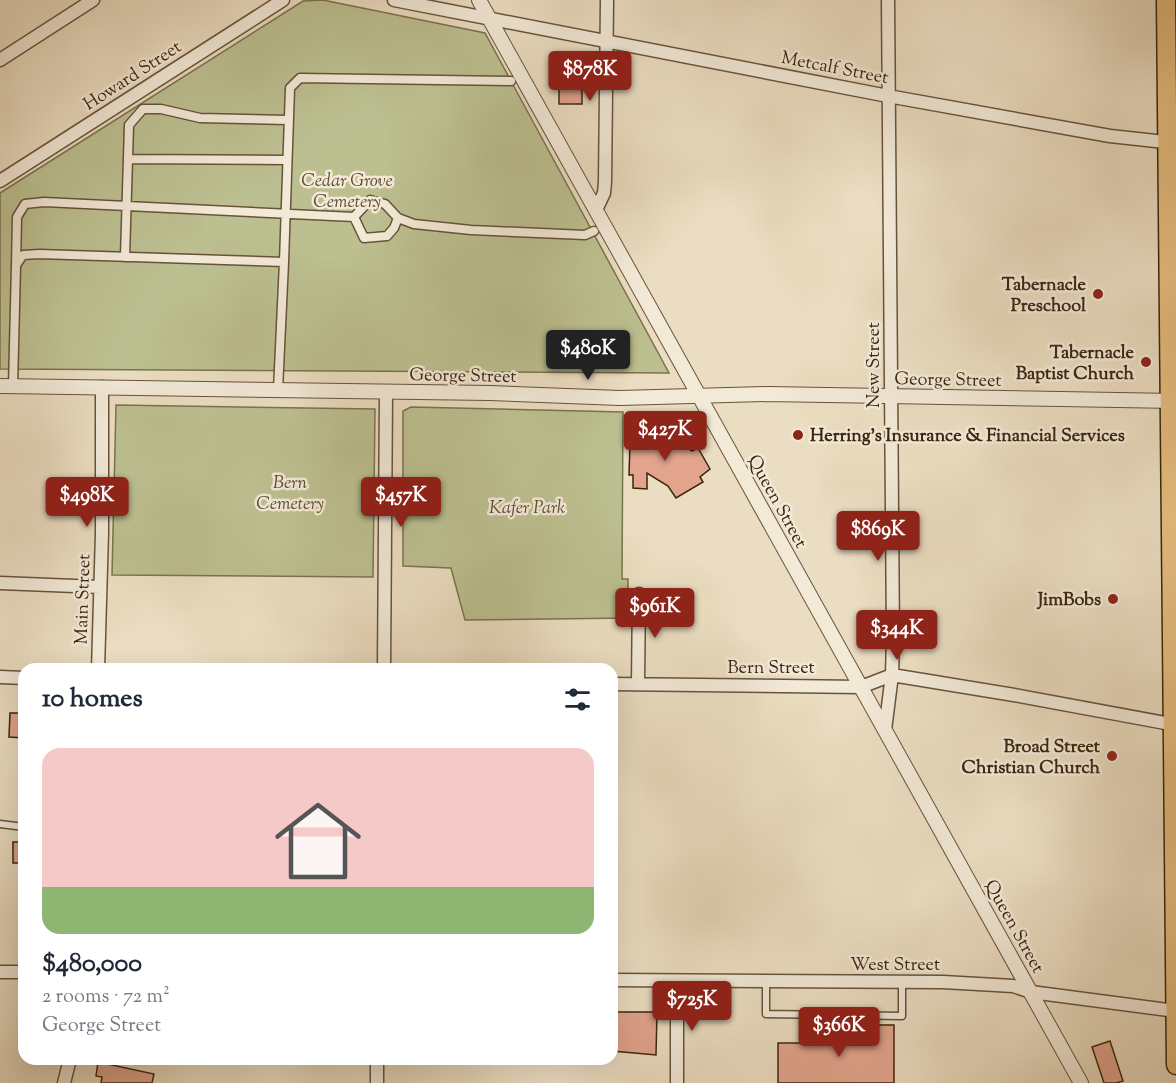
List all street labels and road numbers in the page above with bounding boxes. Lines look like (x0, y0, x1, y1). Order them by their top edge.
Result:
street label: Howard Street (79, 35, 187, 118)
street label: Metcalf Street (779, 46, 890, 92)
street label: New Street (862, 322, 888, 408)
street label: George Street (409, 363, 517, 391)
street label: George Street (894, 367, 1002, 395)
street label: Queen Street (740, 451, 813, 553)
street label: Main Street (69, 553, 99, 645)
street label: Bern Street (727, 656, 815, 682)
street label: Queen Street (977, 876, 1050, 978)
street label: West Street (850, 953, 940, 979)

